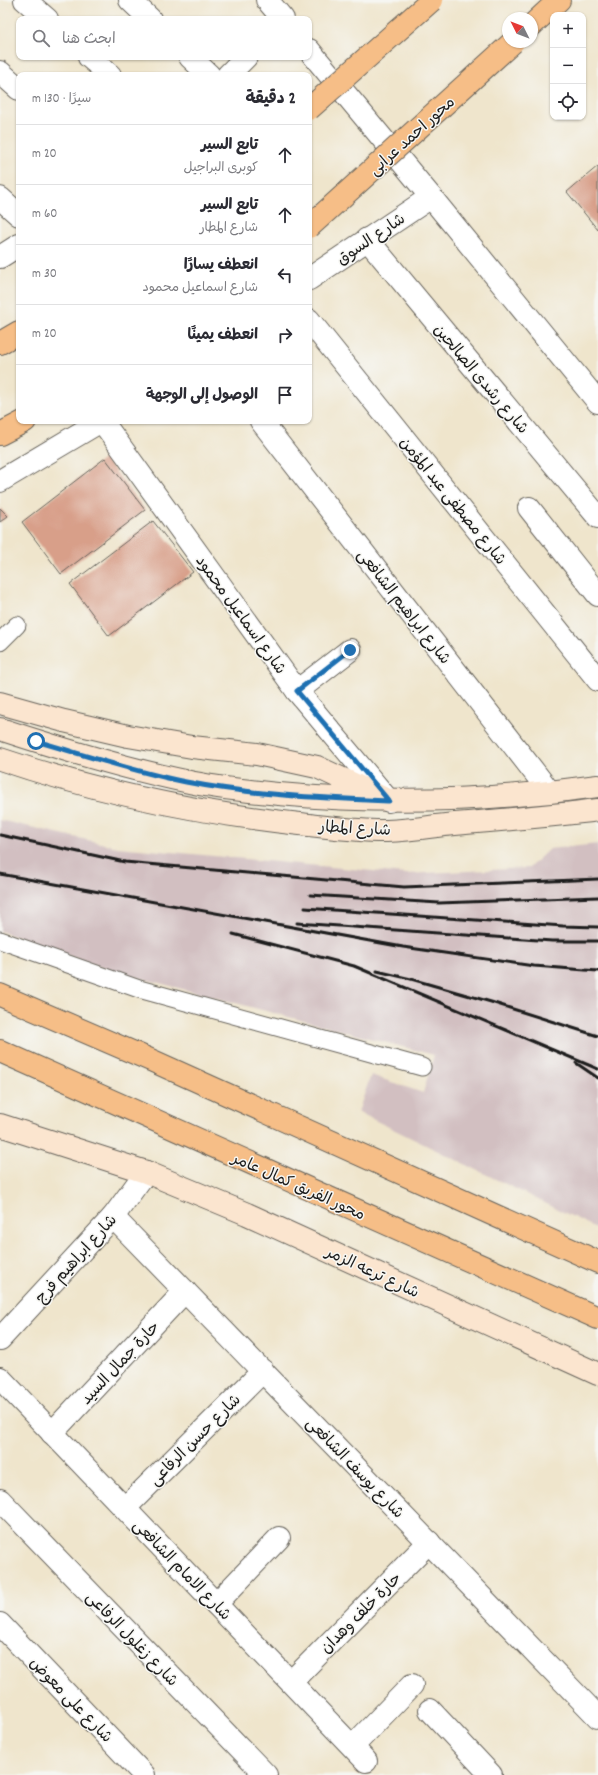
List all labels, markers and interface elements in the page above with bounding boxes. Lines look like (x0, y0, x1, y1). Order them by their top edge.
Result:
north arrow (502, 12, 538, 48)
map controls (550, 12, 586, 120)
button: + (550, 12, 586, 48)
search box (16, 16, 312, 60)
icon: search (30, 27, 52, 49)
text: ابحث هنا (62, 29, 116, 51)
button: − (550, 48, 586, 84)
button: locate (550, 84, 586, 120)
text: 2 دقيقة (245, 88, 296, 112)
text: سيرًا · 130 m (32, 90, 91, 109)
street label: محور احمد عرابى (364, 92, 461, 182)
text: تابع السير (201, 135, 258, 157)
icon: ahead (274, 144, 296, 166)
text: 20 m (32, 145, 57, 164)
text: كوبرى البراجيل (184, 159, 258, 178)
text: تابع السير (201, 195, 258, 217)
icon: ahead (274, 204, 296, 226)
text: 60 m (32, 205, 57, 224)
street label: شارع السوق (332, 208, 411, 272)
text: شارع المطار (200, 219, 258, 238)
text: انعطف يسارًا (184, 255, 258, 277)
icon: left (274, 264, 296, 286)
text: 30 m (32, 265, 57, 284)
text: شارع اسماعيل محمود (143, 279, 258, 298)
street label: شارع رشدى الصالحين (427, 320, 533, 440)
icon: right (274, 324, 296, 346)
text: 20 m (32, 325, 57, 344)
text: انعطف يمينًا (188, 325, 258, 347)
icon: arrive (274, 384, 296, 406)
text: الوصول إلى الوجهة (146, 385, 258, 407)
street label: شارع مصطفى عبد المؤمن (393, 433, 511, 571)
street label: شارع ابراهيم الشافعى (351, 545, 455, 670)
street label: شارع اسماعيل محمود (189, 551, 291, 680)
route end (341, 641, 359, 659)
route start (27, 732, 45, 750)
street label: شارع المطار (316, 816, 391, 843)
street label: محور الفريق كمال عامر (226, 1147, 368, 1227)
street label: شارع ابراهيم فرج (30, 1210, 123, 1309)
street label: شارع ترعه الزمر (319, 1241, 423, 1305)
street label: حارة جمال السيد (76, 1317, 166, 1411)
street label: شارع حسن الرفاعى (145, 1390, 247, 1492)
street label: شارع يوسف الشافعى (300, 1413, 409, 1525)
street label: شارع الامام الشافعى (127, 1515, 236, 1626)
street label: حارة خلف وهدان (316, 1568, 408, 1660)
street label: شارع زغلول الرفاعى (80, 1587, 183, 1693)
street label: شارع على معوض (23, 1653, 117, 1749)

